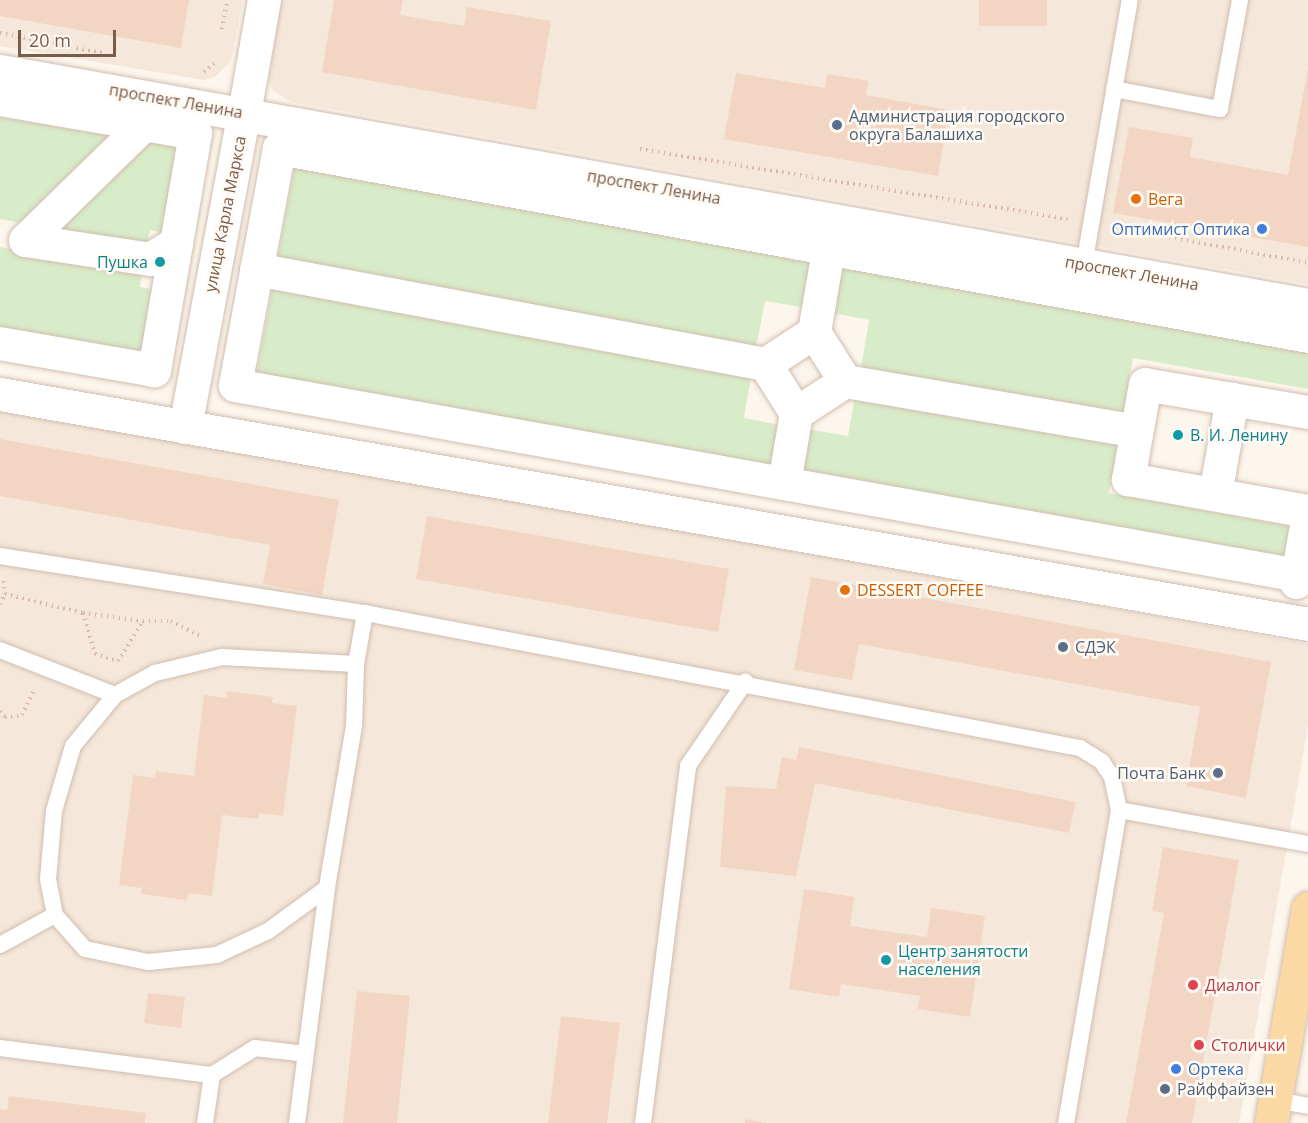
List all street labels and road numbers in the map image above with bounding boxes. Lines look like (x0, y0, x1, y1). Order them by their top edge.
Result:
street label: проспект Ленина (108, 80, 244, 122)
street label: улица Карла Маркса (200, 134, 250, 294)
street label: проспект Ленина (586, 166, 722, 208)
street label: проспект Ленина (1064, 252, 1200, 294)

